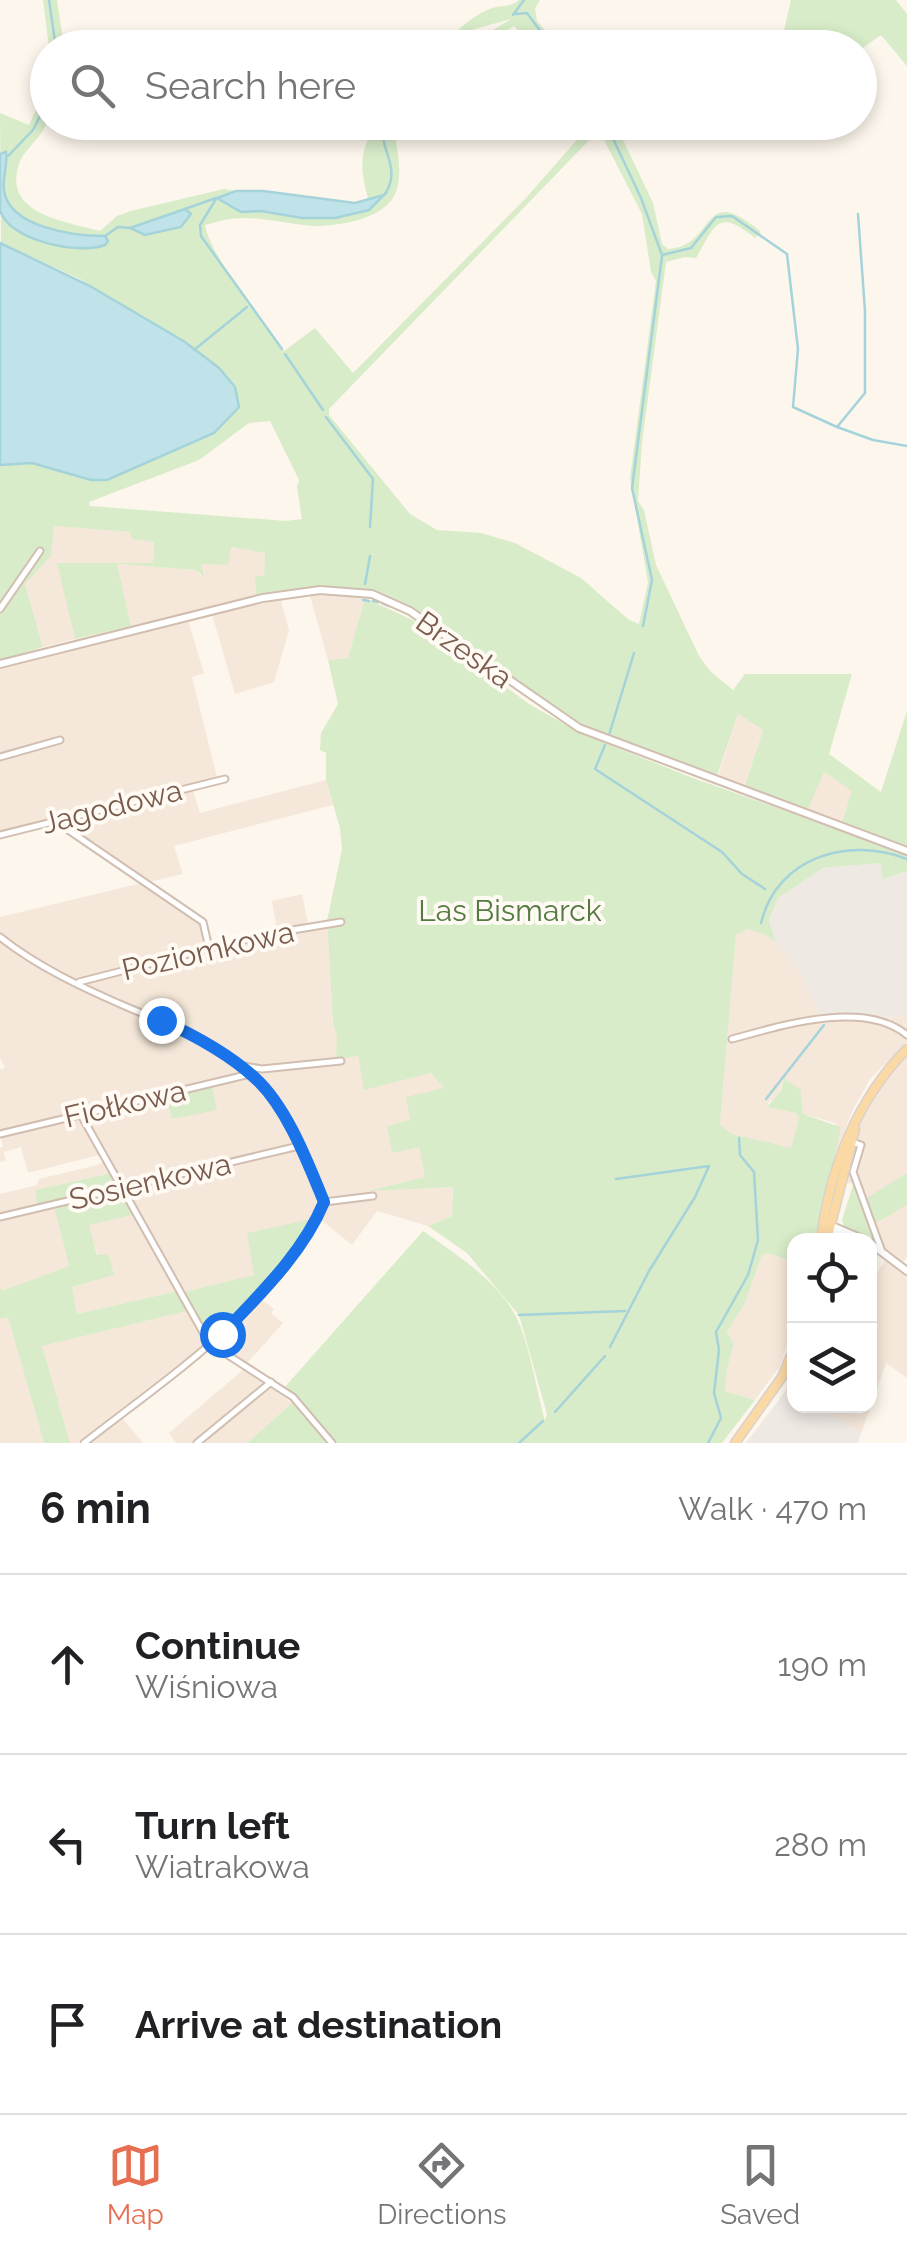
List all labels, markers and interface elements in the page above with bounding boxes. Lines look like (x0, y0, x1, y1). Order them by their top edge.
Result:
search box (30, 30, 877, 140)
icon: search (65, 58, 120, 113)
text: Search here (145, 63, 356, 108)
street label: Brzeska (410, 604, 519, 695)
street label: Jagodowa (38, 772, 186, 841)
park label: Las Bismarck (418, 893, 602, 928)
street label: Poziomkowa (119, 914, 297, 987)
route end (139, 998, 185, 1044)
street label: Fiołkowa (61, 1073, 189, 1134)
street label: Sosienkowa (66, 1146, 234, 1217)
map controls (787, 1233, 877, 1413)
button: locate (787, 1233, 877, 1323)
route start (200, 1312, 246, 1358)
button: layers (787, 1323, 877, 1413)
text: 6 min (40, 1484, 151, 1533)
text: Walk · 470 m (678, 1490, 867, 1527)
text: Continue (135, 1623, 300, 1668)
icon: ahead (40, 1637, 95, 1692)
text: 190 m (777, 1646, 867, 1683)
text: Wiśniowa (135, 1668, 278, 1705)
text: Turn left (135, 1803, 290, 1848)
icon: left (40, 1817, 95, 1872)
text: 280 m (774, 1826, 867, 1863)
text: Wiatrakowa (135, 1848, 310, 1885)
icon: arrive (40, 1997, 95, 2052)
text: Arrive at destination (135, 2002, 502, 2047)
tab: Map (107, 2138, 164, 2231)
tab: Directions (377, 2138, 507, 2231)
tab: Saved (720, 2138, 800, 2231)

